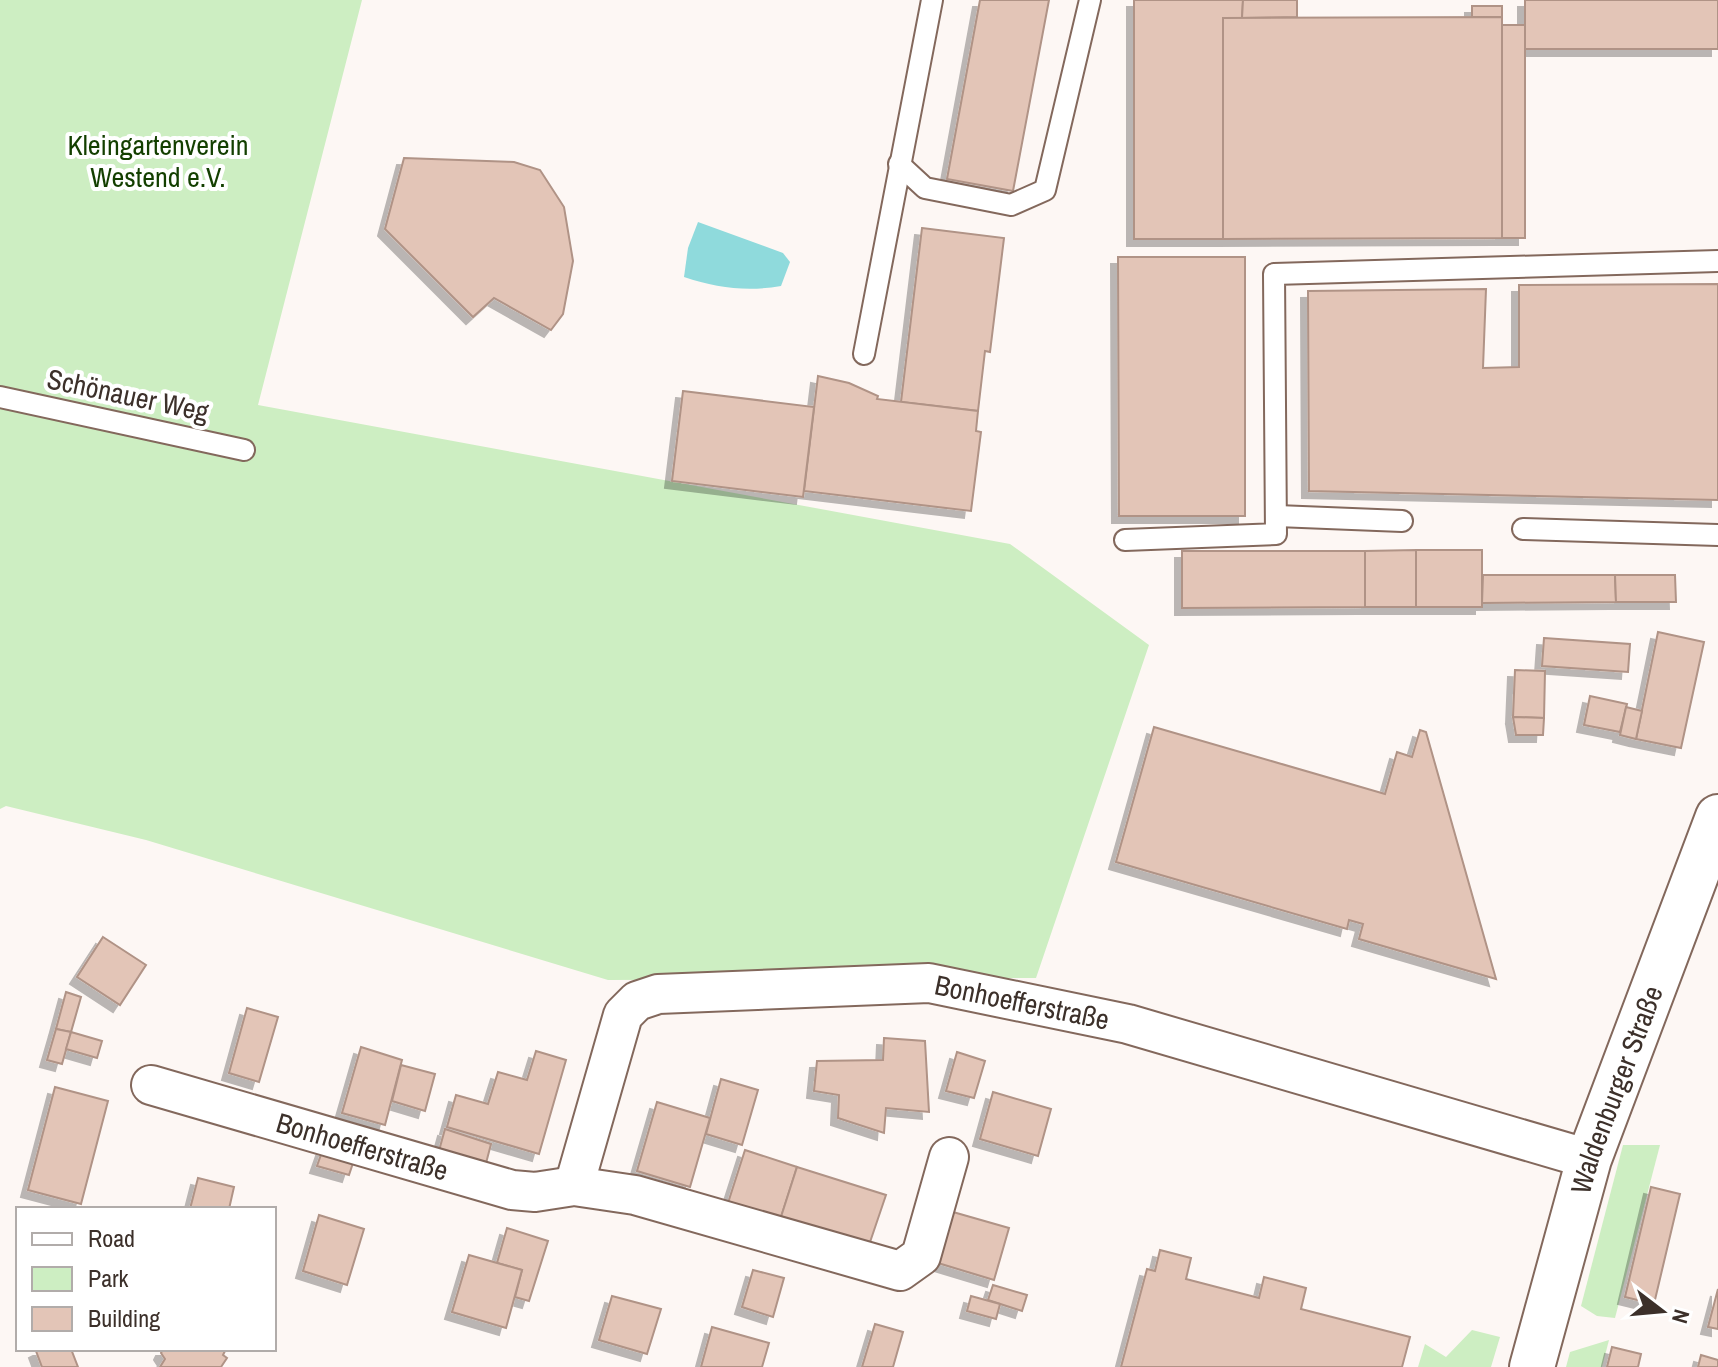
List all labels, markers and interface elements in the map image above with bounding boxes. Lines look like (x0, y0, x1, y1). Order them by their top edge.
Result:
park label: Kleingartenverein Westend e.V. (67, 126, 249, 196)
street label: Schönauer Weg (44, 359, 213, 431)
street label: Bonhoefferstraße (931, 966, 1113, 1039)
street label: Waldenburger Straße (1561, 980, 1672, 1198)
street label: Bonhoefferstraße (272, 1103, 453, 1189)
legend (16, 1207, 276, 1351)
text: Road (88, 1222, 135, 1254)
text: Park (88, 1262, 129, 1294)
north arrow (1622, 1271, 1702, 1351)
text: Building (88, 1302, 160, 1334)
text: N (1665, 1306, 1697, 1327)

